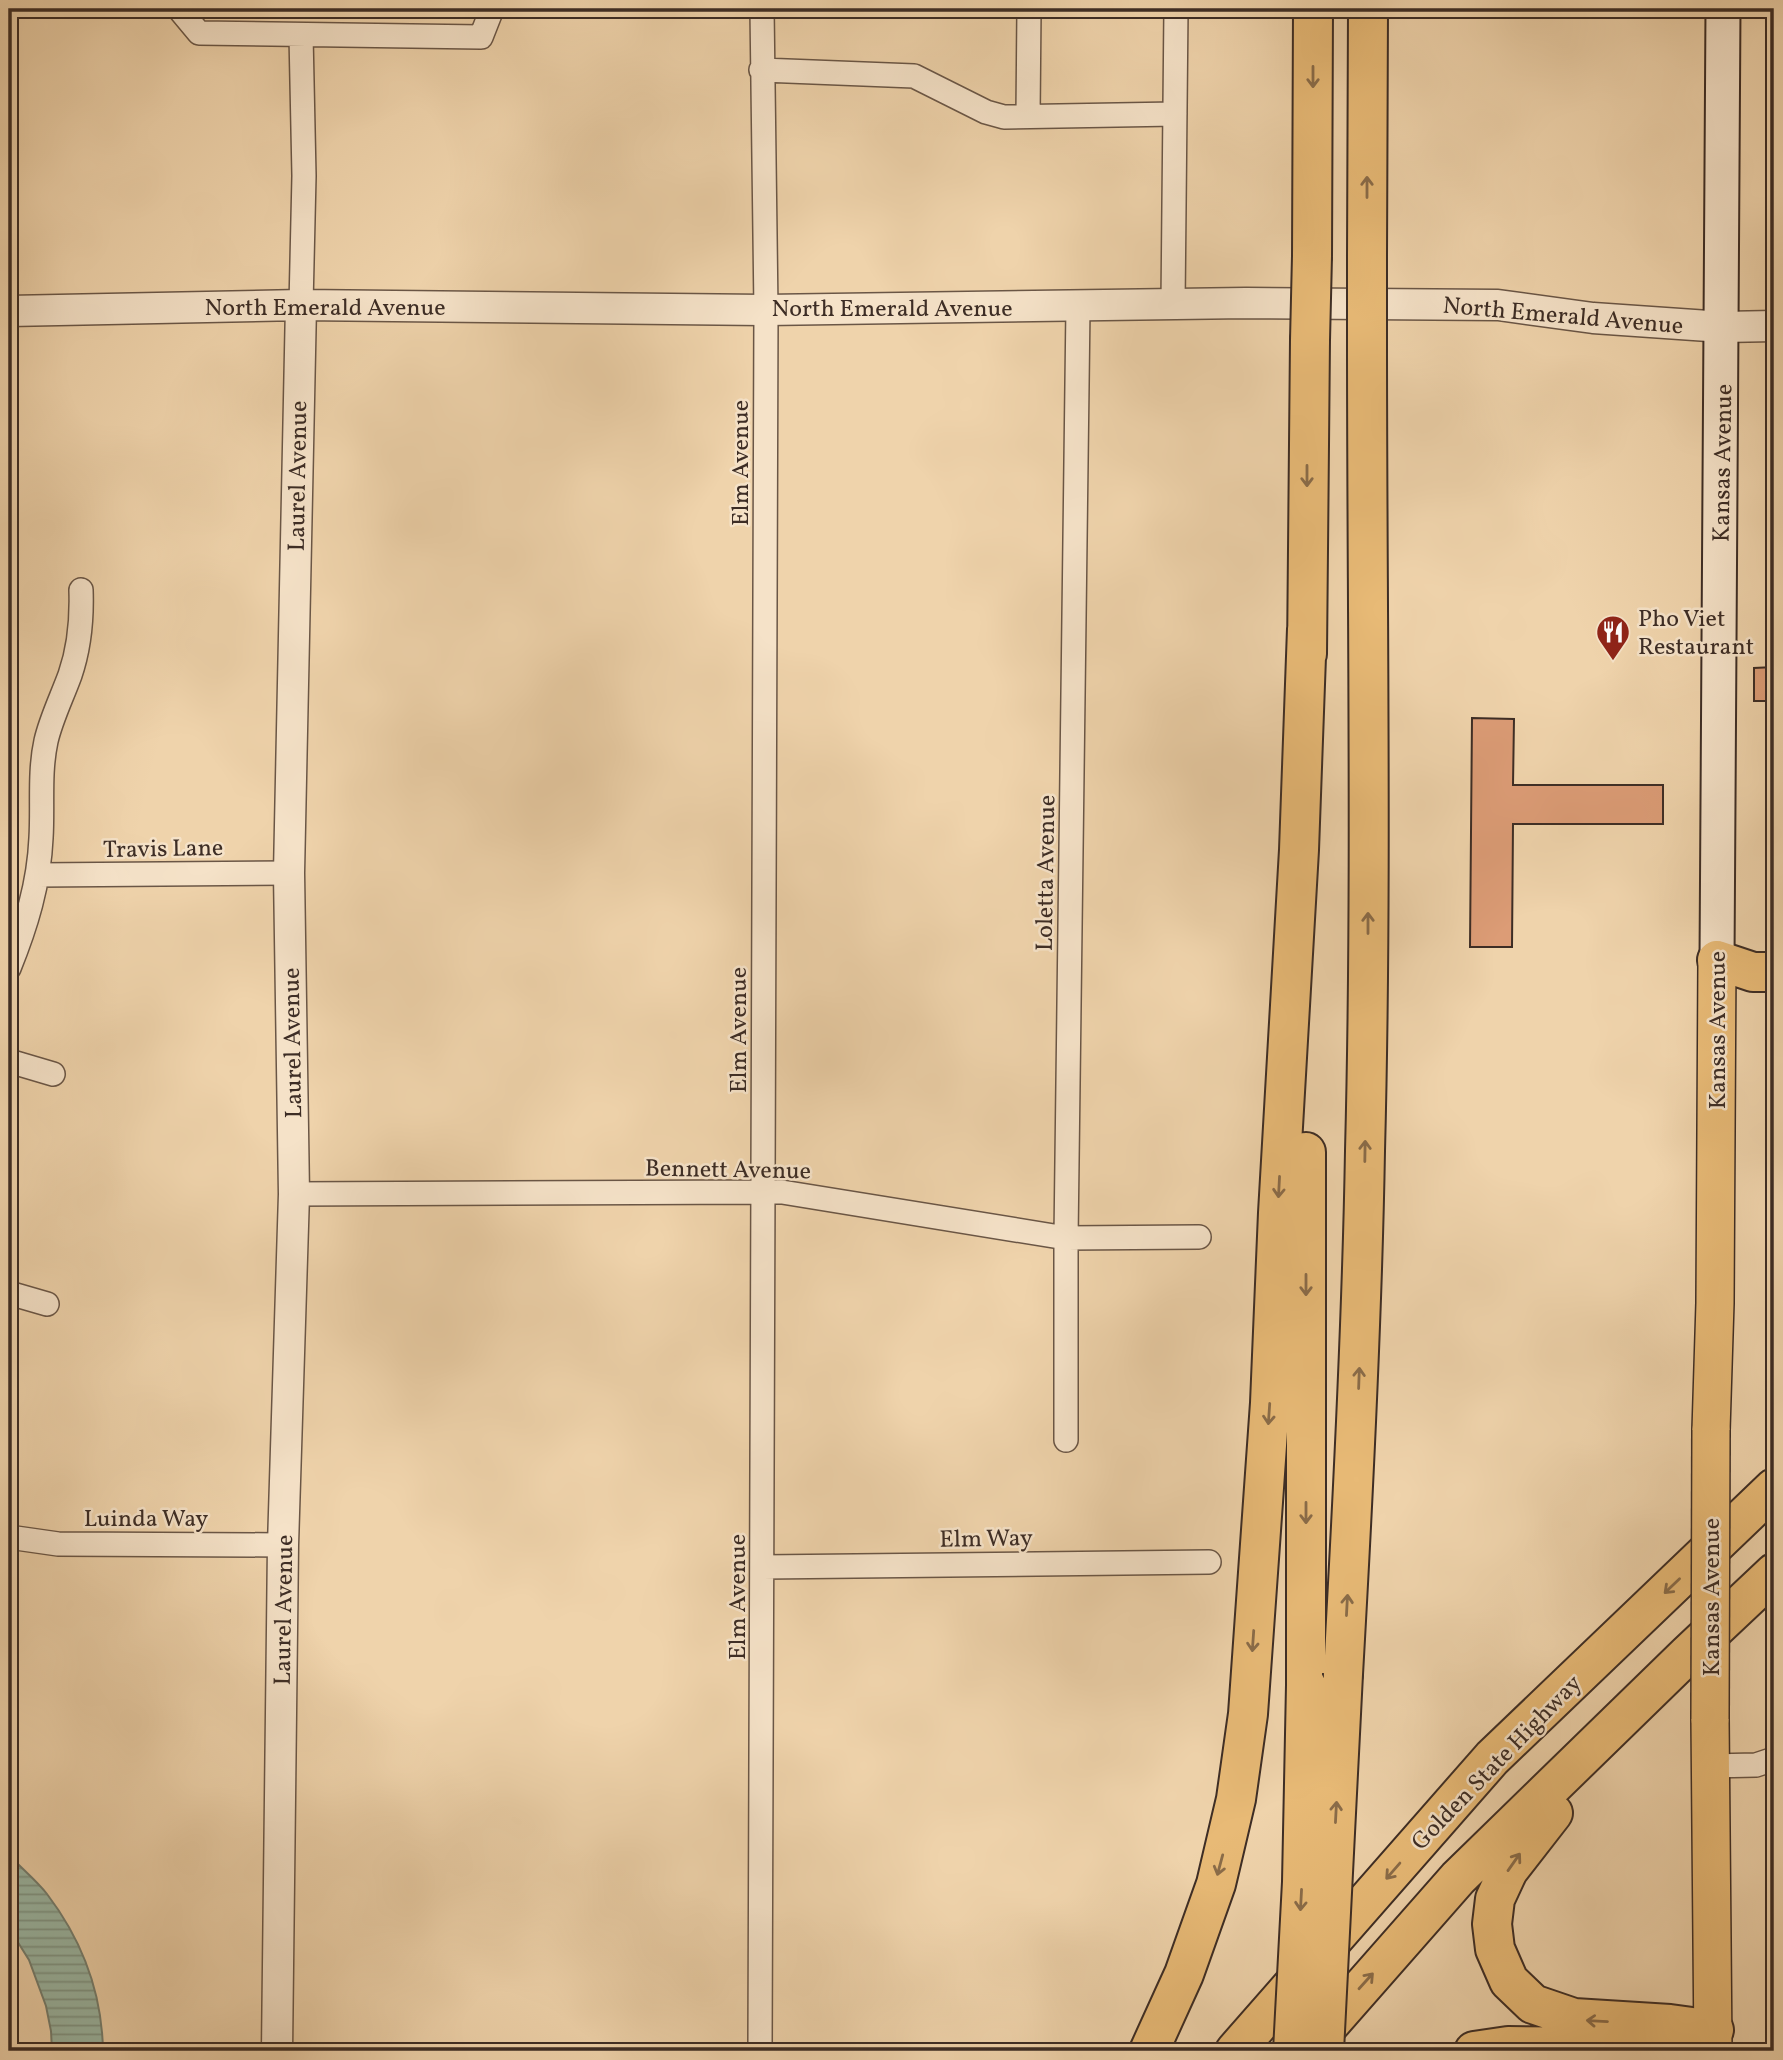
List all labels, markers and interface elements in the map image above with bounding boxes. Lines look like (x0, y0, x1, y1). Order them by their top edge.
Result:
one-way arrow (1306, 65, 1320, 88)
one-way arrow (1360, 176, 1374, 199)
street label: North Emerald Avenue (1441, 290, 1684, 344)
street label: North Emerald Avenue (204, 292, 446, 326)
street label: North Emerald Avenue (771, 293, 1013, 327)
street label: Kansas Avenue (1706, 384, 1742, 542)
street label: Laurel Avenue (281, 400, 317, 552)
street label: Elm Avenue (725, 400, 759, 526)
one-way arrow (1300, 464, 1314, 487)
place label: Pho Viet Restaurant (1638, 603, 1754, 665)
restaurant icon: Pho Viet Restaurant (1594, 613, 1632, 662)
street label: Loletta Avenue (1029, 795, 1065, 952)
street label: Travis Lane (103, 832, 224, 868)
one-way arrow (1361, 912, 1375, 935)
street label: Kansas Avenue (1702, 951, 1736, 1109)
street label: Laurel Avenue (276, 967, 312, 1119)
street label: Elm Avenue (723, 967, 757, 1093)
one-way arrow (1359, 1140, 1372, 1163)
street label: Bennett Avenue (645, 1153, 811, 1189)
one-way arrow (1273, 1175, 1286, 1198)
one-way arrow (1299, 1274, 1313, 1297)
one-way arrow (1352, 1367, 1365, 1390)
one-way arrow (1262, 1402, 1275, 1425)
one-way arrow (1299, 1501, 1313, 1524)
street label: Luinda Way (84, 1503, 208, 1537)
street label: Kansas Avenue (1696, 1518, 1730, 1676)
street label: Elm Way (939, 1522, 1033, 1558)
street label: Laurel Avenue (267, 1534, 303, 1686)
street label: Elm Avenue (722, 1534, 756, 1660)
one-way arrow (1664, 1578, 1681, 1595)
one-way arrow (1341, 1595, 1354, 1617)
one-way arrow (1247, 1629, 1260, 1652)
street label: Golden State Highway (1404, 1668, 1590, 1859)
one-way arrow (1330, 1801, 1343, 1824)
one-way arrow (1507, 1853, 1521, 1872)
one-way arrow (1213, 1854, 1226, 1876)
one-way arrow (1385, 1862, 1401, 1880)
one-way arrow (1294, 1889, 1307, 1912)
one-way arrow (1358, 1972, 1374, 1990)
one-way arrow (1586, 2014, 1609, 2027)

